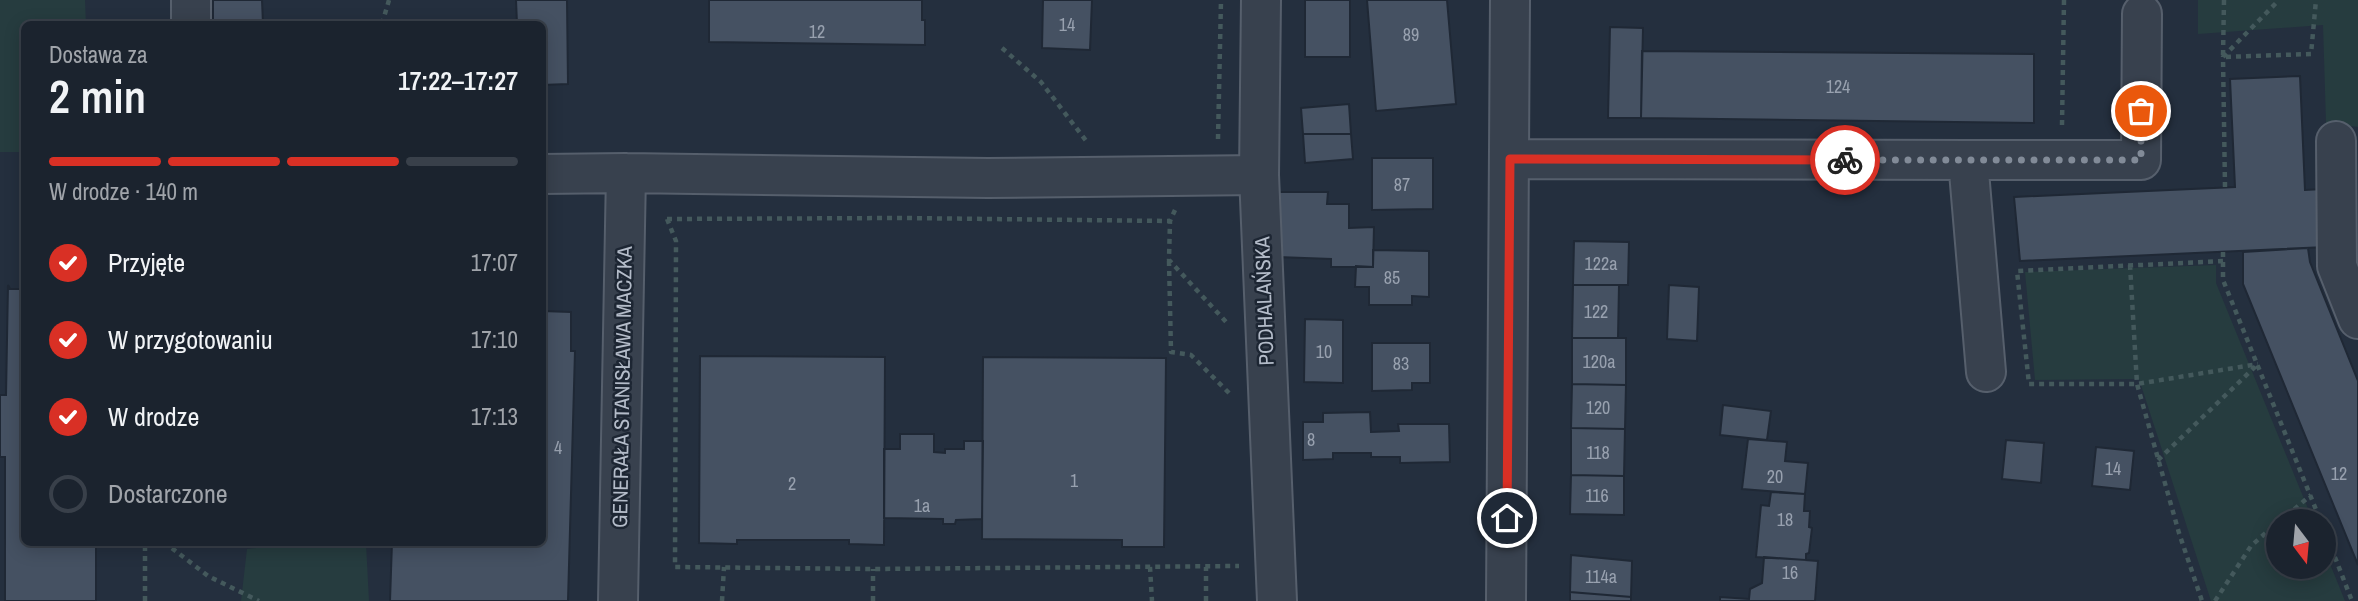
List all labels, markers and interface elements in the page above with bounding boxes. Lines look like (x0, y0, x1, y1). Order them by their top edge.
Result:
house number: 14 (1059, 12, 1075, 37)
house number: 12 (809, 19, 825, 44)
house number: 89 (1403, 22, 1419, 47)
text: Dostawa za (49, 39, 148, 70)
text: 17:22–17:27 (398, 63, 518, 98)
text: 2 min (49, 65, 146, 127)
house number: 124 (1826, 74, 1850, 99)
pin (2111, 81, 2171, 141)
icon: bag (2122, 92, 2160, 130)
courier (1810, 125, 1880, 195)
icon: bike (1826, 141, 1864, 179)
house number: 87 (1394, 172, 1410, 197)
text: W drodze · 140 m (49, 176, 198, 207)
street label: PODHALAŃSKA (1247, 235, 1281, 366)
icon: check (49, 244, 87, 282)
text: Przyjęte (108, 245, 185, 280)
street label: GENERAŁA STANISŁAWA MACZKA (605, 245, 639, 528)
text: 17:07 (471, 247, 518, 278)
house number: 122a (1585, 251, 1617, 276)
house number: 85 (1384, 265, 1400, 290)
house number: 122 (1584, 299, 1608, 324)
icon: check (49, 321, 87, 359)
text: W przygotowaniu (108, 322, 273, 357)
text: 17:10 (471, 324, 518, 355)
house number: 10 (1316, 339, 1332, 364)
house number: 120a (1583, 349, 1615, 374)
house number: 83 (1393, 351, 1409, 376)
house number: 120 (1586, 395, 1610, 420)
icon: check (49, 398, 87, 436)
text: W drodze (108, 399, 199, 434)
text: 17:13 (471, 401, 518, 432)
house number: 8 (1307, 427, 1315, 452)
house number: 4 (554, 435, 562, 460)
house number: 118 (1586, 440, 1610, 465)
house number: 14 (2105, 456, 2121, 481)
house number: 12 (2331, 461, 2347, 486)
house number: 20 (1767, 464, 1783, 489)
house number: 1 (1070, 468, 1079, 493)
house number: 2 (788, 471, 796, 496)
text: Dostarczone (108, 476, 228, 511)
house number: 116 (1585, 483, 1609, 508)
pin (1477, 488, 1537, 548)
house number: 1a (914, 493, 930, 518)
icon: home (1488, 499, 1526, 537)
house number: 18 (1777, 507, 1793, 532)
north arrow (2266, 509, 2336, 579)
map controls (2266, 509, 2336, 579)
house number: 16 (1782, 560, 1798, 585)
house number: 114a (1585, 564, 1617, 589)

